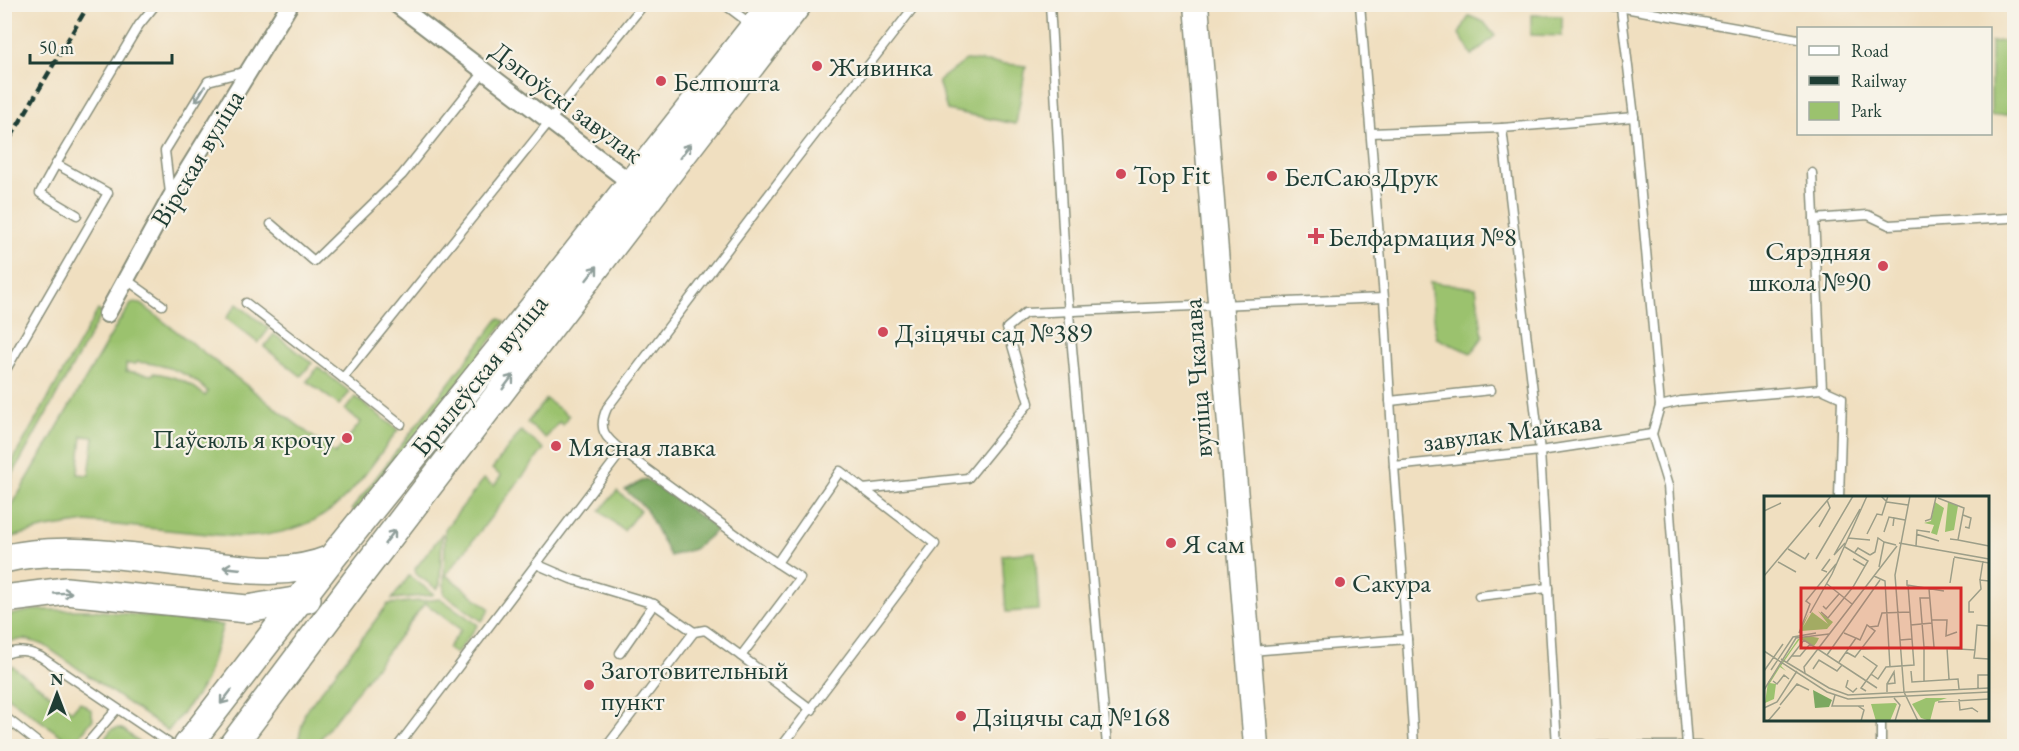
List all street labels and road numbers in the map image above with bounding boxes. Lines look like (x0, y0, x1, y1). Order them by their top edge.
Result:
street label: Дэпоўскі завулак (483, 33, 651, 171)
street label: Вірская вуліца (142, 83, 252, 233)
street label: Брылеўская вуліца (403, 287, 555, 463)
street label: вуліца Чкалава (1174, 297, 1220, 459)
street label: завулак Майкава (1421, 403, 1604, 459)

